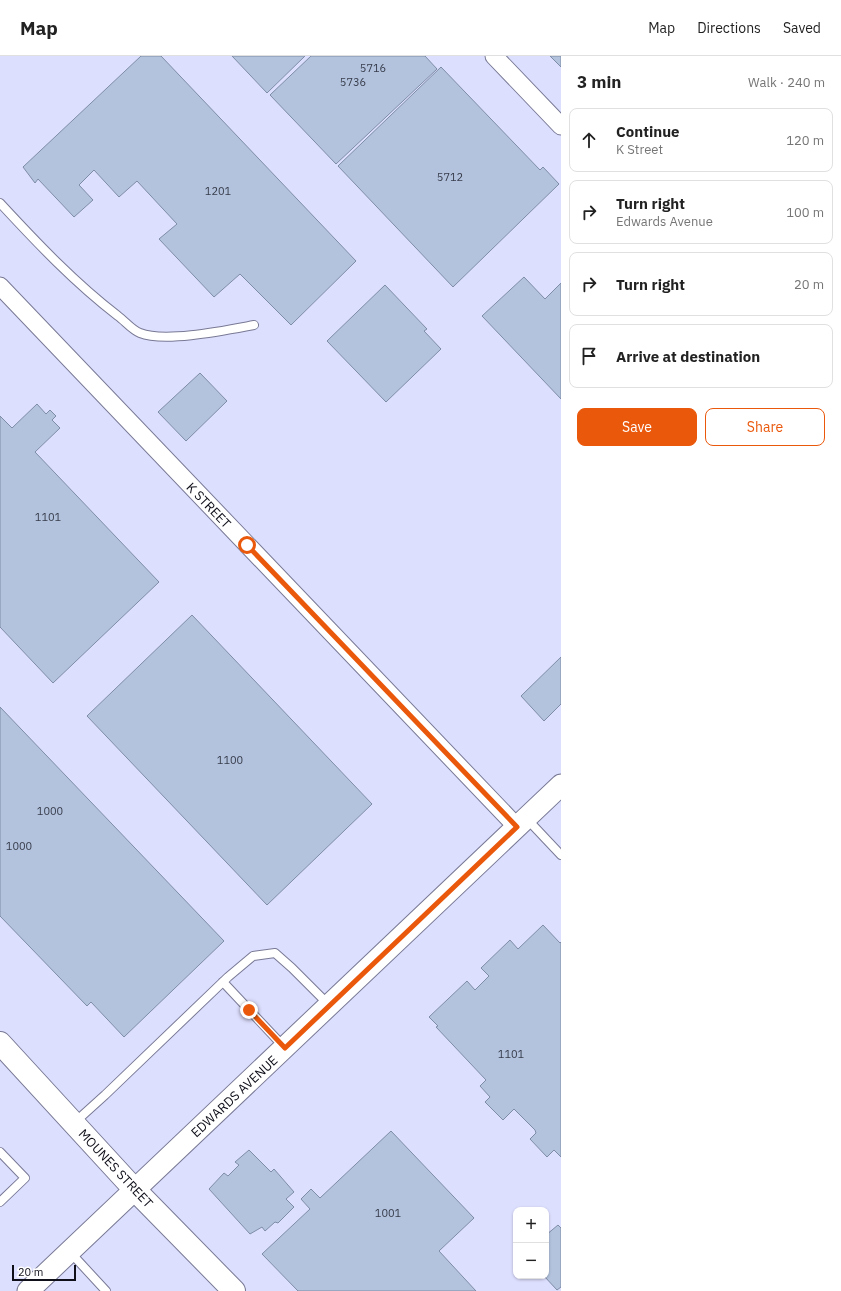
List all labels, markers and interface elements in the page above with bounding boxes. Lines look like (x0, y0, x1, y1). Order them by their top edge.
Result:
text: Map (20, 16, 58, 40)
text: Map (648, 19, 675, 37)
text: Directions (697, 19, 761, 37)
text: Saved (783, 19, 821, 37)
house number: 5716 (360, 61, 386, 75)
text: 3 min (577, 71, 621, 93)
text: Walk · 240 m (748, 74, 825, 91)
house number: 5736 (340, 75, 366, 89)
text: Continue (616, 122, 680, 141)
icon: ahead (578, 129, 600, 151)
text: 120 m (786, 132, 824, 149)
text: K Street (616, 141, 663, 158)
house number: 5712 (437, 170, 463, 184)
house number: 1201 (205, 184, 232, 198)
text: Turn right (616, 194, 685, 213)
icon: right (578, 201, 600, 223)
text: 100 m (786, 204, 824, 221)
text: Edwards Avenue (616, 213, 713, 230)
icon: right (578, 273, 600, 295)
text: Turn right (616, 275, 685, 294)
text: 20 m (794, 276, 824, 293)
icon: arrive (578, 345, 600, 367)
text: Arrive at destination (616, 347, 760, 366)
button: Save (577, 408, 697, 446)
button: Share (705, 408, 825, 446)
street label: K STREET (183, 479, 235, 532)
house number: 1101 (35, 510, 62, 524)
route start (238, 536, 256, 554)
house number: 1100 (217, 753, 243, 767)
house number: 1000 (37, 804, 63, 818)
house number: 1000 (6, 839, 32, 853)
route end (240, 1001, 258, 1019)
house number: 1101 (498, 1047, 525, 1061)
street label: EDWARDS AVENUE (187, 1052, 281, 1141)
street label: MOUNES STREET (75, 1125, 157, 1212)
house number: 1001 (375, 1206, 402, 1220)
map controls (513, 1207, 549, 1279)
button: + (513, 1207, 549, 1243)
button: − (513, 1243, 549, 1279)
scale bar (12, 1263, 76, 1282)
text: 20 m (18, 1265, 43, 1279)

